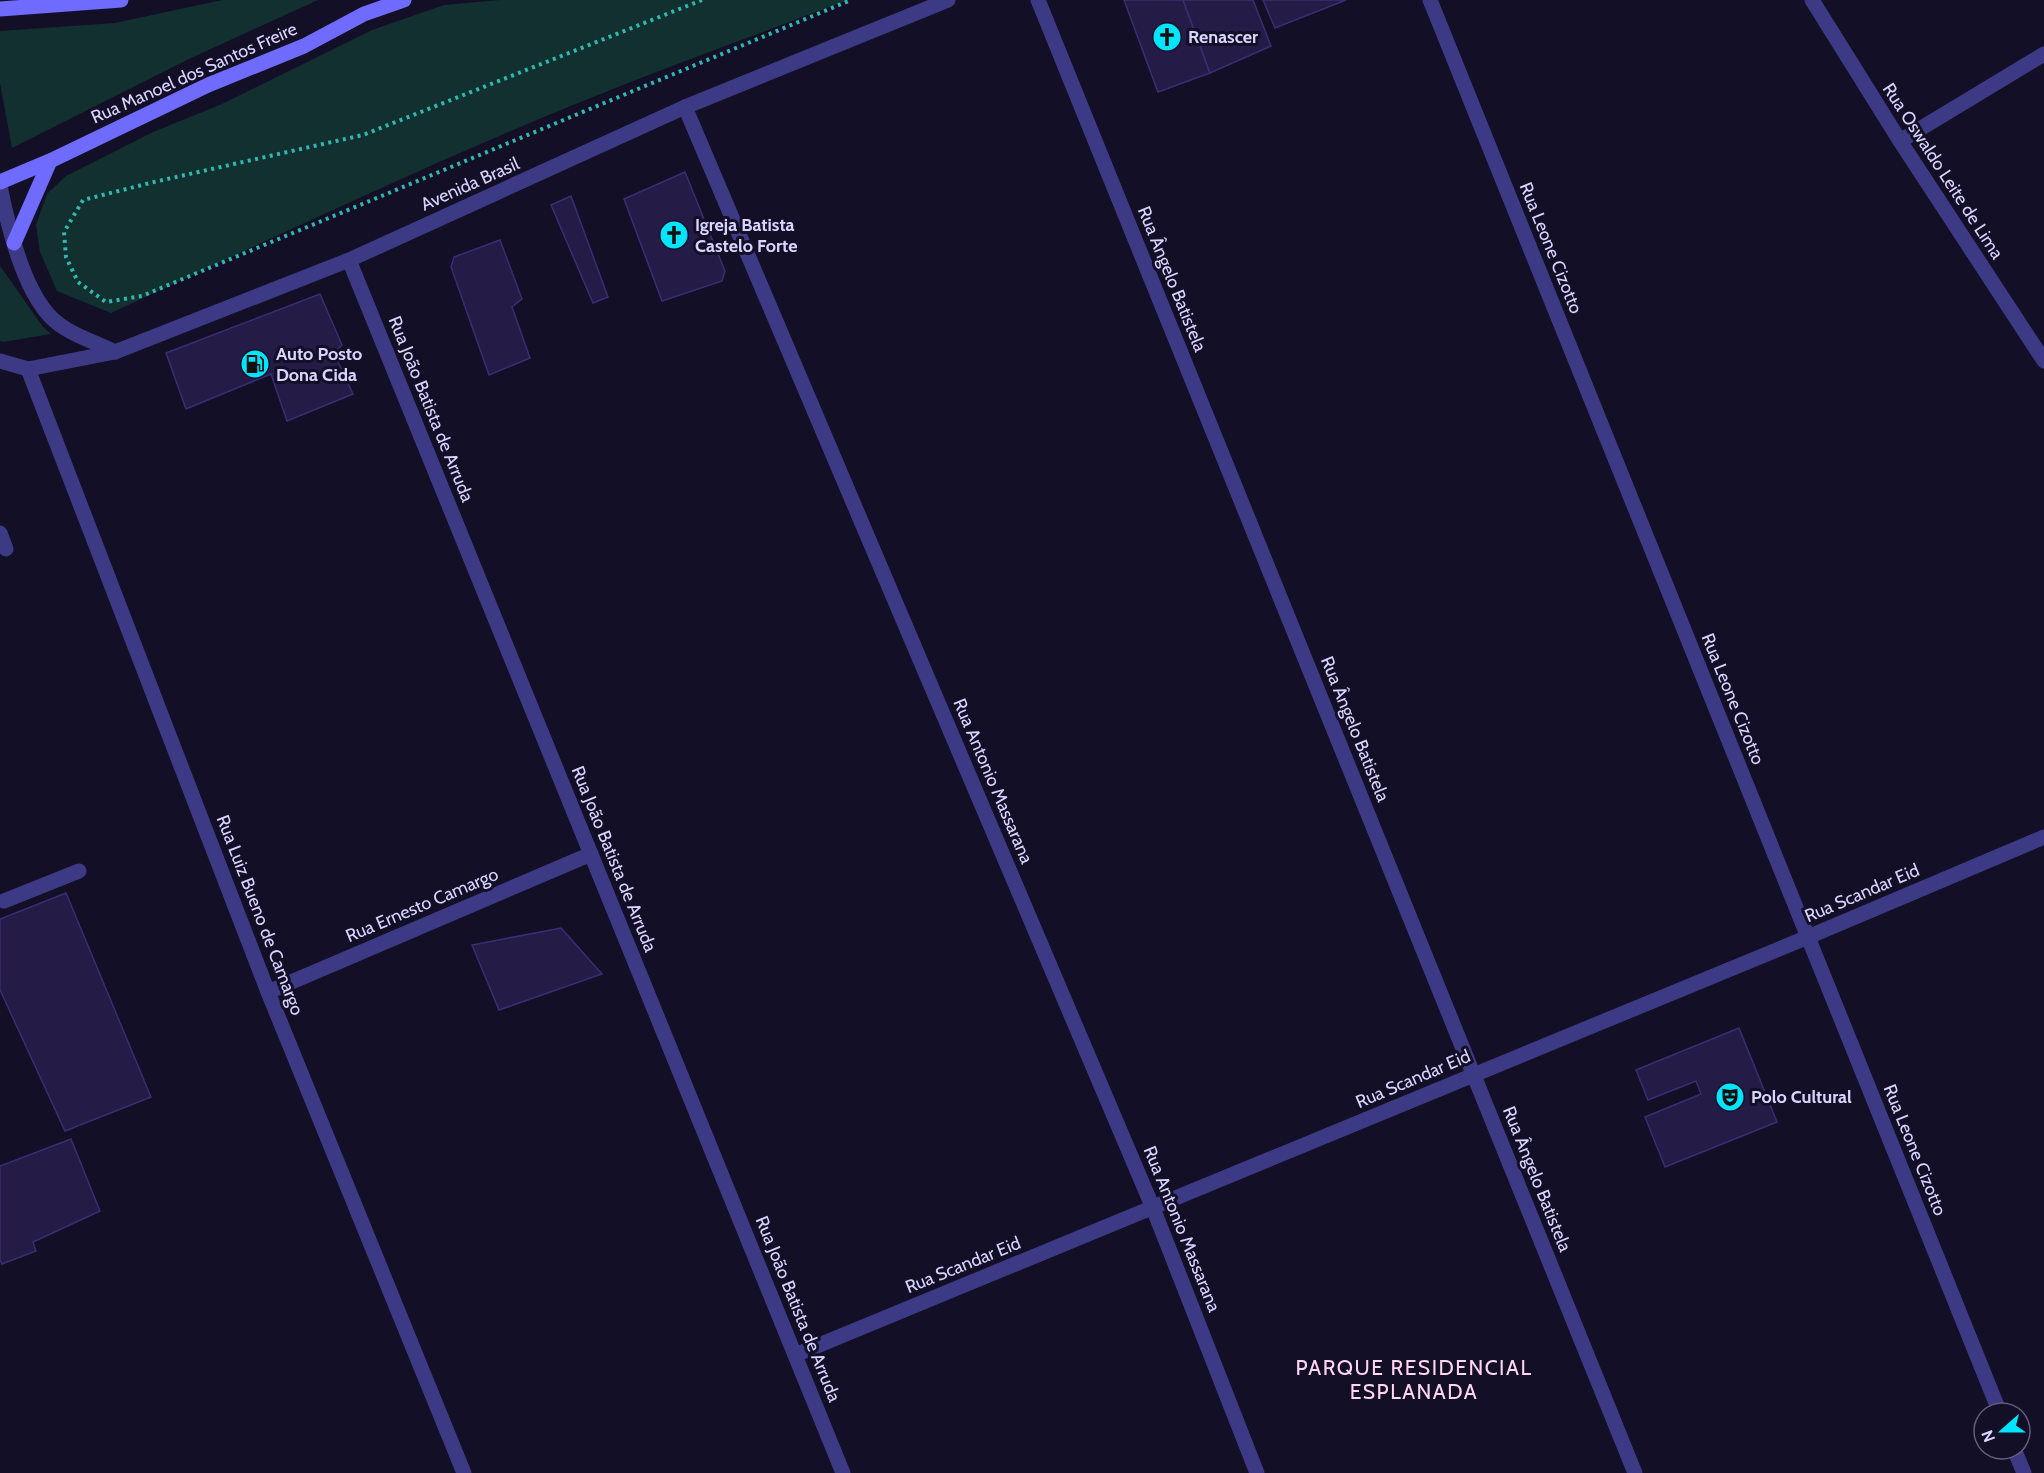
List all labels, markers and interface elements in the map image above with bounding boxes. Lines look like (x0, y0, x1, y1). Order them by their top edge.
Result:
street label: Rua Manoel dos Santos Freire (88, 18, 300, 128)
church icon: Renascer (1151, 21, 1183, 53)
place label: Renascer (1188, 26, 1258, 48)
street label: Rua Oswaldo Leite de Lima (1878, 79, 2008, 263)
street label: Avenida Brasil (417, 152, 523, 215)
street label: Rua Leone Cizotto (1515, 179, 1587, 317)
street label: Rua Ângelo Batistela (1133, 203, 1211, 355)
place label: Igreja Batista Castelo Forte (695, 214, 797, 257)
church icon: Igreja Batista Castelo Forte (658, 219, 690, 251)
street label: Rua João Batista de Arruda (384, 313, 479, 506)
place label: Auto Posto Dona Cida (276, 343, 362, 386)
fuel station icon: Auto Posto Dona Cida (239, 348, 271, 380)
street label: Rua Leone Cizotto (1697, 630, 1769, 768)
street label: Rua Ângelo Batistela (1316, 653, 1394, 805)
street label: Rua Antonio Massarana (948, 695, 1038, 867)
street label: Rua João Batista de Arruda (567, 763, 662, 956)
street label: Rua Luiz Bueno de Camargo (212, 812, 308, 1018)
street label: Rua Scandar Eid (1801, 859, 1923, 927)
street label: Rua Ernesto Camargo (342, 863, 502, 947)
street label: Rua Scandar Eid (1352, 1045, 1474, 1113)
theatre icon: Polo Cultural (1714, 1081, 1746, 1113)
street label: Rua Leone Cizotto (1879, 1081, 1951, 1219)
place label: Polo Cultural (1751, 1086, 1852, 1108)
street label: Rua Ângelo Batistela (1498, 1103, 1576, 1255)
street label: Rua Antonio Massarana (1139, 1143, 1226, 1316)
street label: Rua João Batista de Arruda (751, 1213, 846, 1406)
street label: Rua Scandar Eid (902, 1232, 1024, 1298)
district label: PARQUE RESIDENCIAL ESPLANADA (1296, 1355, 1532, 1404)
north arrow (1972, 1401, 2032, 1461)
text: N (1978, 1428, 1999, 1445)

